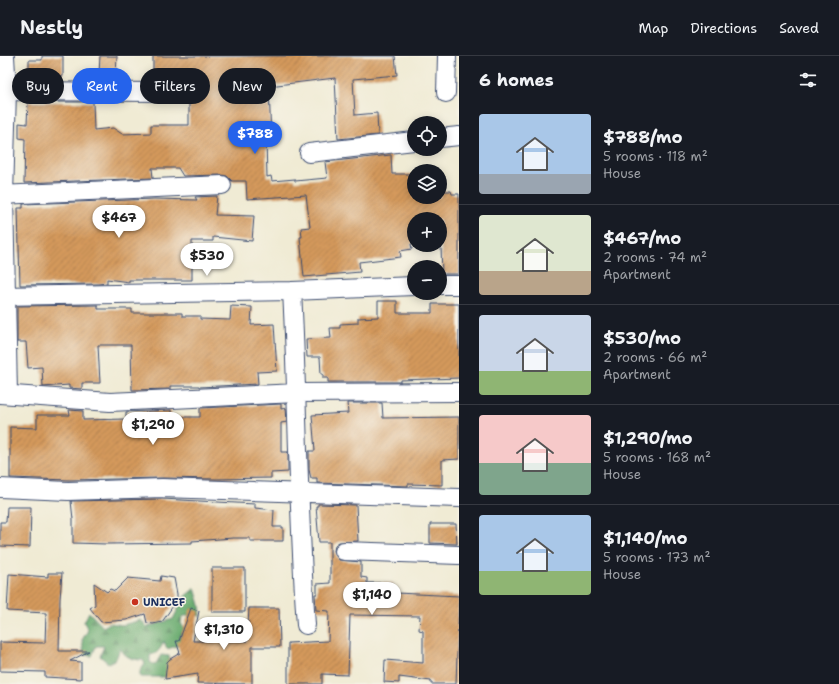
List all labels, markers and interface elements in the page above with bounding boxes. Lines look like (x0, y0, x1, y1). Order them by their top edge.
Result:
text: Nestly (20, 15, 83, 40)
text: Map (639, 19, 669, 37)
text: Directions (691, 19, 757, 37)
text: Saved (779, 19, 819, 37)
chip: Buy (12, 68, 64, 104)
chip: Rent (72, 68, 132, 104)
chip: Filters (140, 68, 210, 104)
chip: New (218, 68, 276, 104)
text: 6 homes (479, 69, 554, 91)
icon: filters (797, 69, 819, 91)
map controls (407, 116, 447, 300)
button: locate (407, 116, 447, 156)
pin: $788 (231, 121, 279, 155)
text: $788 (237, 125, 273, 142)
text: $788/mo (603, 126, 683, 148)
icon: home (511, 130, 559, 178)
text: 5 rooms · 118 m² (603, 148, 708, 165)
button: layers (407, 164, 447, 204)
text: House (603, 165, 641, 182)
pin: $467 (95, 205, 143, 239)
text: $467 (101, 209, 137, 226)
button: + (407, 212, 447, 252)
text: $467/mo (603, 227, 681, 249)
icon: home (511, 231, 559, 279)
pin: $530 (183, 243, 231, 277)
text: $530 (189, 247, 225, 264)
text: 2 rooms · 74 m² (603, 249, 707, 266)
button: − (407, 260, 447, 300)
text: Apartment (603, 266, 671, 283)
text: $530/mo (603, 327, 681, 349)
icon: home (511, 331, 559, 379)
text: 2 rooms · 66 m² (603, 349, 707, 366)
text: Apartment (603, 366, 671, 383)
pin: $1,290 (120, 412, 186, 446)
text: $1,290 (131, 416, 175, 433)
text: $1,290/mo (603, 427, 693, 449)
icon: home (511, 431, 559, 479)
text: 5 rooms · 168 m² (603, 449, 711, 466)
text: House (603, 466, 641, 483)
text: $1,140/mo (603, 527, 688, 549)
icon: home (511, 531, 559, 579)
text: 5 rooms · 173 m² (603, 549, 710, 566)
text: House (603, 566, 641, 583)
pin: $1,140 (339, 582, 405, 616)
text: $1,140 (352, 586, 392, 603)
place label: UNICEF (143, 595, 186, 610)
marker: UNICEF (130, 597, 140, 607)
pin: $1,310 (191, 617, 257, 651)
text: $1,310 (204, 621, 244, 638)

